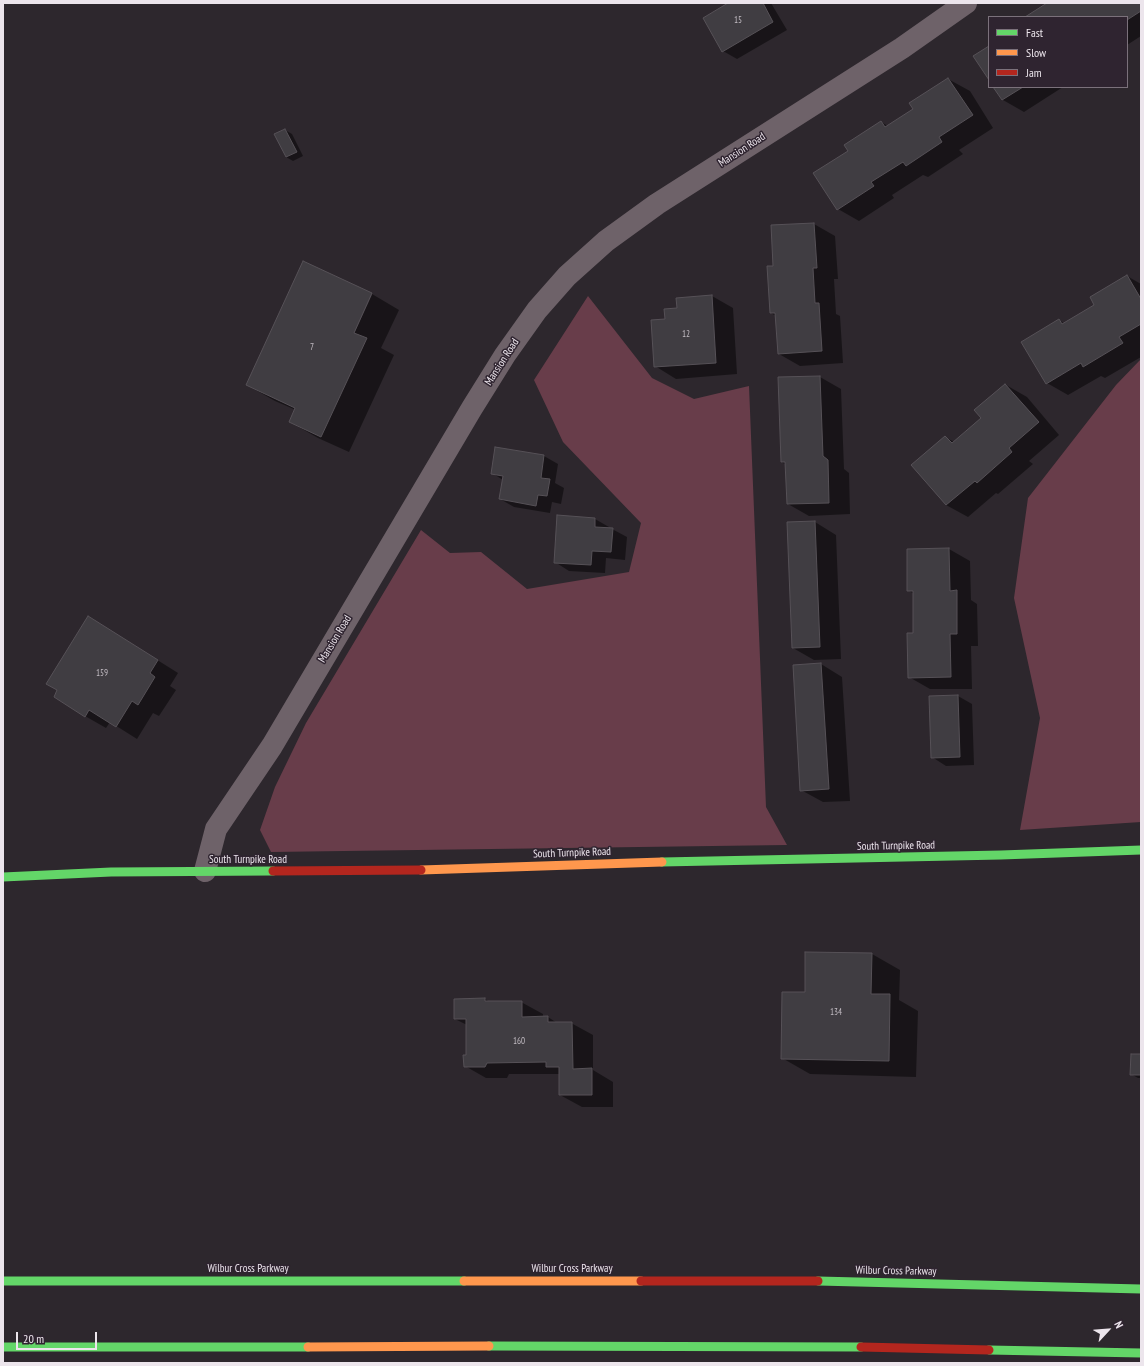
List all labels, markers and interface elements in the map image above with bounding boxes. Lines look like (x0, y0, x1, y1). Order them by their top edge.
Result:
house number: 15 (734, 15, 742, 25)
legend (988, 16, 1128, 88)
text: Fast (1026, 25, 1043, 40)
text: Slow (1026, 45, 1046, 60)
text: Jam (1026, 65, 1042, 80)
street label: Mansion Road (716, 130, 768, 170)
house number: 12 (682, 329, 690, 339)
street label: Mansion Road (482, 336, 522, 388)
house number: 7 (310, 342, 314, 352)
street label: Mansion Road (316, 613, 354, 665)
house number: 159 (96, 668, 108, 678)
street label: South Turnpike Road (857, 839, 935, 853)
street label: South Turnpike Road (533, 845, 611, 861)
street label: South Turnpike Road (209, 853, 287, 867)
house number: 134 (830, 1007, 842, 1017)
house number: 160 (513, 1036, 525, 1046)
street label: Wilbur Cross Parkway (207, 1262, 289, 1276)
street label: Wilbur Cross Parkway (531, 1262, 613, 1276)
street label: Wilbur Cross Parkway (855, 1264, 937, 1278)
north arrow (1088, 1310, 1128, 1350)
text: N (1111, 1319, 1126, 1330)
scale bar (18, 1324, 99, 1350)
text: 20 m (23, 1331, 44, 1346)

